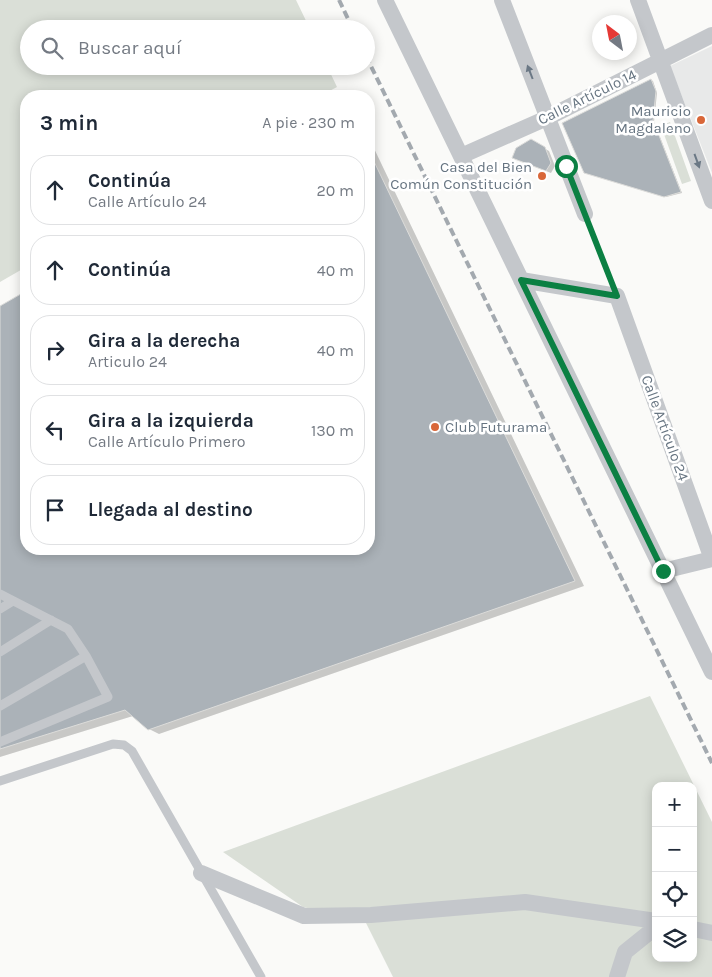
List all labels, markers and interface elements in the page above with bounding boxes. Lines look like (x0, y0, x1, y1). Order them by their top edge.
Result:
north arrow (592, 15, 637, 60)
search box (20, 20, 375, 75)
icon: search (38, 34, 66, 62)
text: Buscar aquí (78, 37, 182, 59)
one-way arrow (526, 64, 534, 79)
street label: Calle Artículo 14 (535, 65, 640, 129)
place label: Mauricio Magdaleno (615, 102, 691, 137)
text: 3 min (40, 111, 98, 135)
text: A pie · 230 m (262, 113, 355, 132)
marker: Mauricio Magdaleno (695, 114, 707, 126)
one-way arrow (694, 153, 701, 168)
route start (555, 155, 578, 178)
place label: Casa del Bien Común Constitución (390, 158, 532, 193)
text: Continúa (88, 170, 171, 192)
marker: Casa del Bien Común Constitución (536, 170, 548, 182)
icon: ahead (41, 176, 69, 204)
text: 20 m (316, 181, 354, 200)
text: Calle Artículo 24 (88, 192, 207, 211)
icon: ahead (41, 256, 69, 284)
text: Continúa (88, 259, 171, 281)
text: 40 m (317, 261, 354, 280)
text: Gira a la derecha (88, 330, 240, 352)
icon: right (41, 336, 69, 364)
text: 40 m (317, 341, 354, 360)
text: Articulo 24 (88, 352, 167, 371)
street label: Calle Artículo 24 (638, 373, 693, 484)
text: Gira a la izquierda (88, 410, 254, 432)
icon: left (41, 416, 69, 444)
place label: Club Futurama (445, 418, 547, 436)
text: 130 m (311, 421, 354, 440)
marker: Club Futurama (429, 421, 441, 433)
text: Calle Artículo Primero (88, 432, 245, 451)
icon: arrive (41, 496, 69, 524)
text: Llegada al destino (88, 499, 253, 521)
route end (652, 560, 675, 583)
map controls (652, 782, 697, 962)
button: + (652, 782, 697, 827)
button: − (652, 827, 697, 872)
button: locate (652, 872, 697, 917)
button: layers (652, 917, 697, 962)

